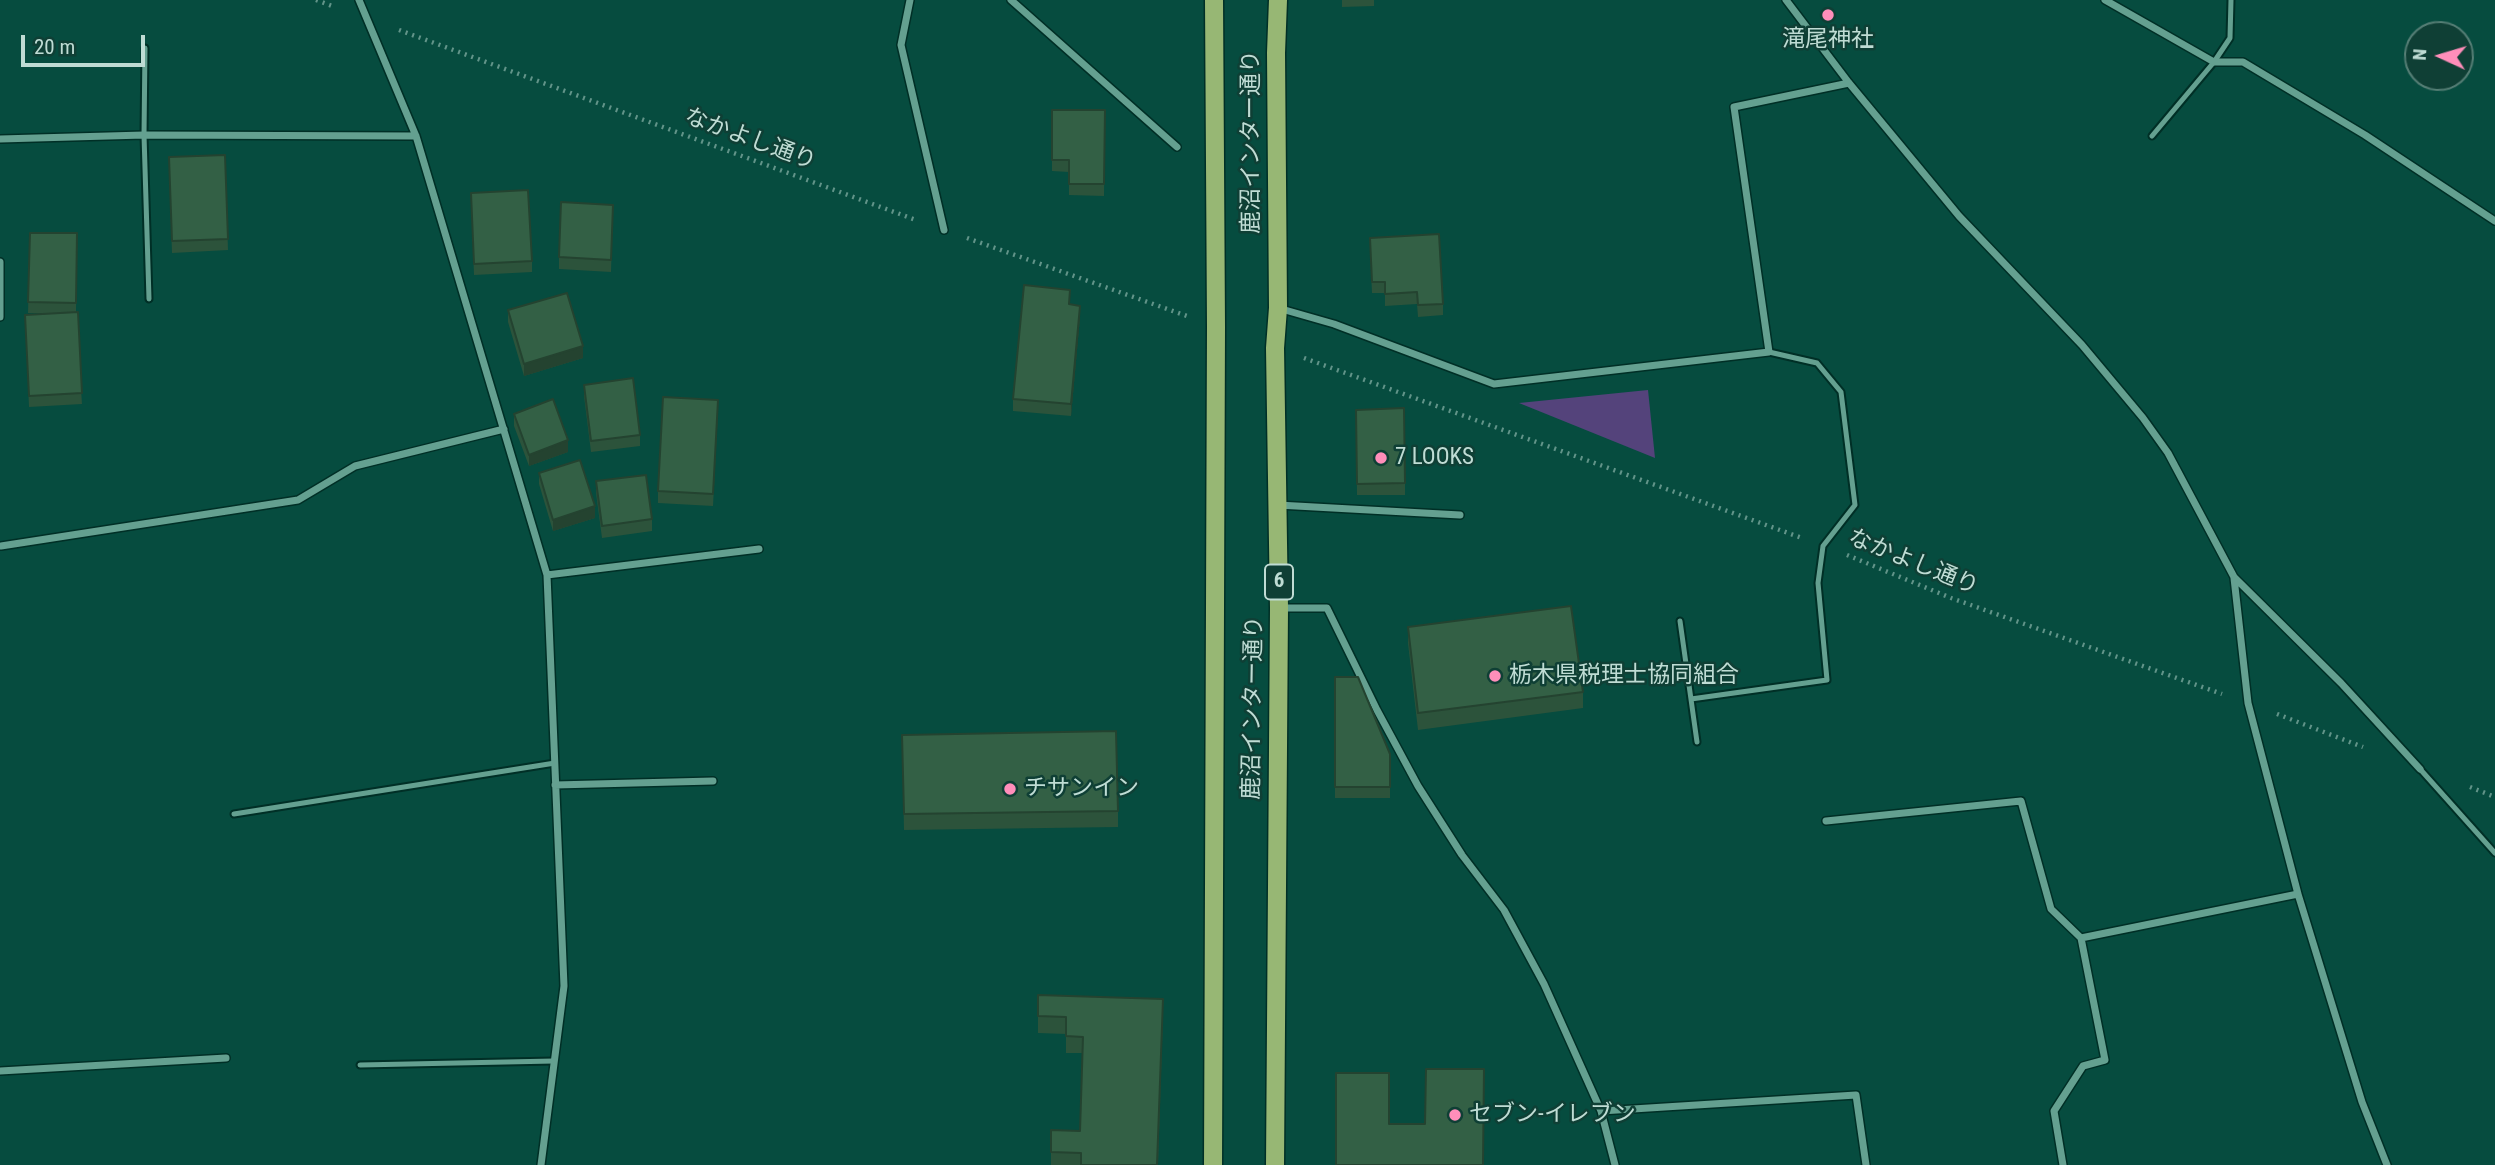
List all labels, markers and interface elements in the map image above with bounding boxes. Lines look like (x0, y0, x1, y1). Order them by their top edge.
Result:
marker: 滝尾神社 (1820, 7, 1836, 23)
scale bar (24, 21, 149, 65)
north arrow (2404, 21, 2474, 91)
place label: 滝尾神社 (1782, 26, 1874, 54)
text: 20 m (34, 35, 75, 59)
text: N (2408, 48, 2431, 61)
street label: 鹿沼インター通り (1238, 50, 1266, 234)
street label: なかよし通り (680, 103, 820, 177)
place label: 7 LOOKS (1395, 444, 1474, 472)
marker: 7 LOOKS (1373, 450, 1389, 466)
street label: なかよし通り (1844, 524, 1982, 602)
road number: 6 (1265, 564, 1293, 600)
street label: 鹿沼インター通り (1239, 616, 1269, 800)
place label: 栃木県税理士協同組合 (1509, 662, 1739, 690)
marker: 栃木県税理士協同組合 (1487, 668, 1503, 684)
place label: チサンイン (1024, 775, 1139, 803)
marker: チサンイン (1002, 781, 1018, 797)
place label: セブン-イレブン (1469, 1101, 1636, 1129)
marker: セブン-イレブン (1447, 1107, 1463, 1123)

